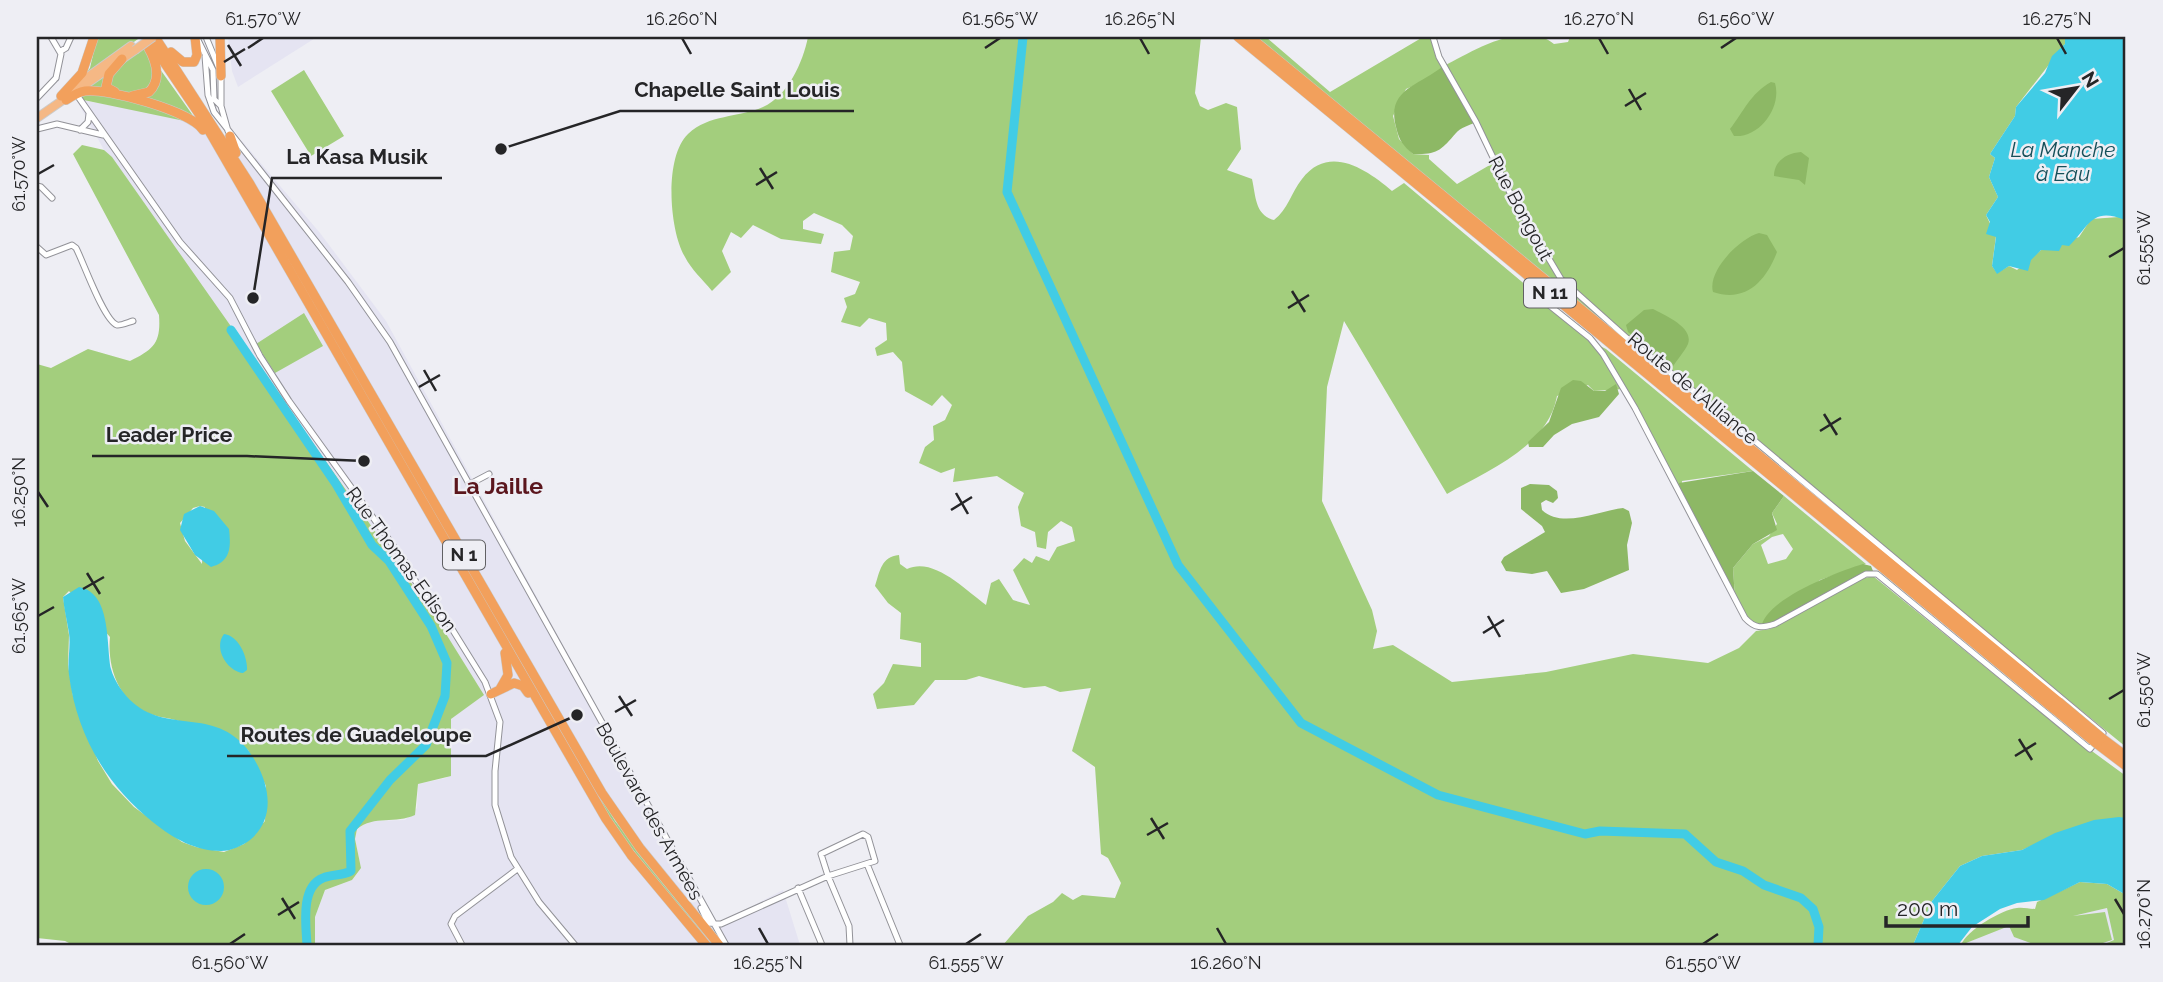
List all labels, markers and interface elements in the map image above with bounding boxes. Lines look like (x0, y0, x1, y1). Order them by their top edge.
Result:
text: 61.570°W (225, 8, 301, 29)
text: 16.260°N (646, 8, 718, 29)
text: 61.565°W (962, 8, 1038, 29)
text: 16.265°N (1105, 8, 1175, 29)
text: 16.270°N (1564, 8, 1634, 29)
text: 61.560°W (1698, 8, 1775, 29)
text: 16.275°N (2022, 8, 2092, 29)
north arrow (2040, 52, 2110, 122)
text: N (2077, 67, 2104, 91)
callout: Chapelle Saint Louis (620, 69, 854, 111)
text: Chapelle Saint Louis (634, 77, 840, 102)
text: 61.570°W (8, 136, 29, 212)
callout: La Kasa Musik (272, 136, 442, 178)
water label: La Manche à Eau (2011, 137, 2115, 186)
text: La Kasa Musik (286, 144, 428, 169)
street label: Rue Bongout (1484, 152, 1558, 265)
text: 61.555°W (2133, 210, 2154, 286)
road number: N 11 (1524, 278, 1576, 307)
street label: Route de l'Alliance (1624, 327, 1762, 449)
callout: Leader Price (92, 414, 247, 456)
text: Leader Price (106, 422, 233, 447)
text: 16.250°N (8, 457, 29, 527)
district label: La Jaille (453, 472, 543, 499)
street label: Rue Thomas Edison (342, 482, 462, 636)
road number: N 1 (443, 540, 485, 570)
text: 61.565°W (8, 578, 29, 654)
text: 61.550°W (2133, 652, 2154, 728)
callout: Routes de Guadeloupe (227, 714, 486, 756)
street label: Boulevard des Armées (592, 718, 708, 904)
text: Routes de Guadeloupe (241, 722, 472, 747)
text: 16.270°N (2133, 879, 2154, 949)
scale bar (1886, 884, 2028, 928)
text: 200 m (1897, 896, 1958, 921)
text: 61.560°W (192, 952, 269, 973)
text: 16.255°N (733, 952, 803, 973)
text: 61.555°W (928, 952, 1004, 973)
text: 16.260°N (1190, 952, 1262, 973)
text: 61.550°W (1665, 952, 1741, 973)

